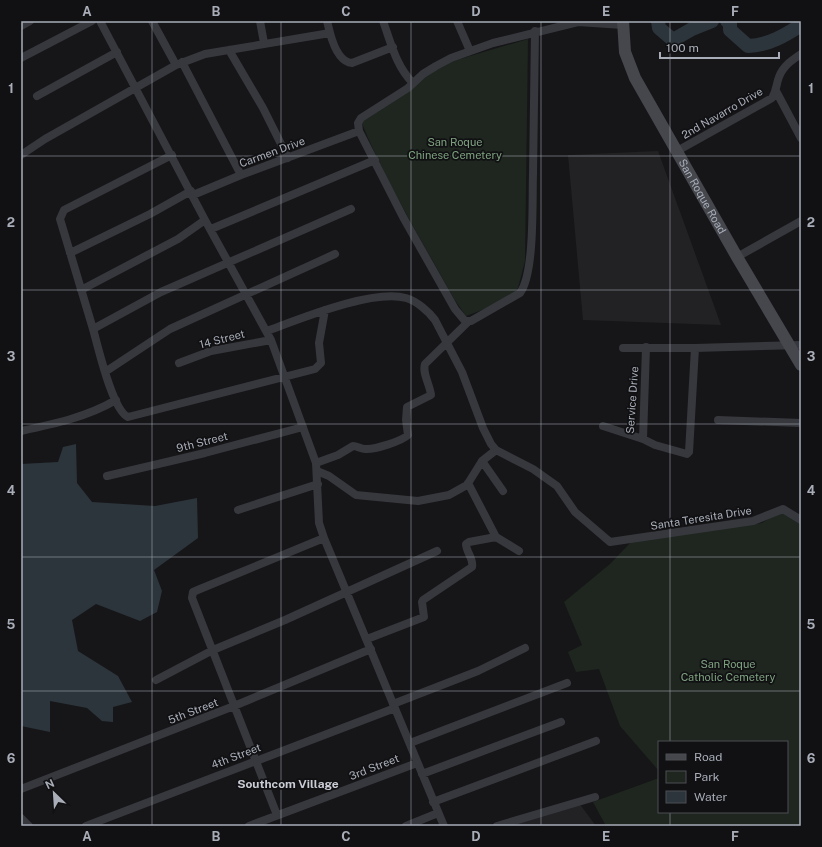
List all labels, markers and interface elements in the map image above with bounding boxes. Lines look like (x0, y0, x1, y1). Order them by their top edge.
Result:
text: A (82, 4, 92, 19)
text: B (212, 4, 221, 19)
text: C (341, 4, 351, 19)
text: D (471, 4, 481, 19)
text: E (602, 4, 610, 19)
text: F (731, 4, 739, 19)
scale bar (660, 34, 779, 60)
text: 100 m (666, 41, 699, 55)
text: 1 (8, 81, 14, 96)
text: 1 (808, 81, 814, 96)
street label: 2nd Navarro Drive (679, 85, 765, 141)
street label: Carmen Drive (238, 135, 306, 169)
park label: San Roque Chinese Cemetery (408, 136, 502, 161)
street label: San Roque Road (676, 157, 728, 236)
text: 2 (7, 215, 15, 230)
text: 2 (807, 215, 815, 230)
street label: 14 Street (198, 328, 246, 350)
text: 3 (7, 349, 16, 364)
text: 3 (807, 349, 816, 364)
street label: Service Drive (624, 366, 640, 434)
street label: 9th Street (175, 430, 229, 454)
text: 4 (7, 483, 16, 498)
text: 4 (807, 483, 816, 498)
street label: Santa Teresita Drive (649, 504, 753, 532)
text: 5 (7, 617, 16, 632)
text: 5 (807, 617, 816, 632)
park label: San Roque Catholic Cemetery (681, 658, 775, 683)
street label: 5th Street (166, 696, 220, 726)
street label: 4th Street (209, 741, 263, 771)
legend (658, 741, 788, 813)
text: Road (694, 750, 722, 764)
text: 6 (7, 751, 16, 766)
text: 6 (807, 751, 816, 766)
street label: 3rd Street (347, 752, 401, 782)
text: Park (694, 770, 720, 784)
north arrow (34, 773, 74, 813)
text: N (43, 777, 56, 791)
district label: Southcom Village (237, 777, 339, 791)
text: Water (694, 790, 728, 804)
text: A (82, 829, 92, 844)
text: B (212, 829, 221, 844)
text: C (341, 829, 351, 844)
text: D (471, 829, 481, 844)
text: E (602, 829, 610, 844)
text: F (731, 829, 739, 844)

